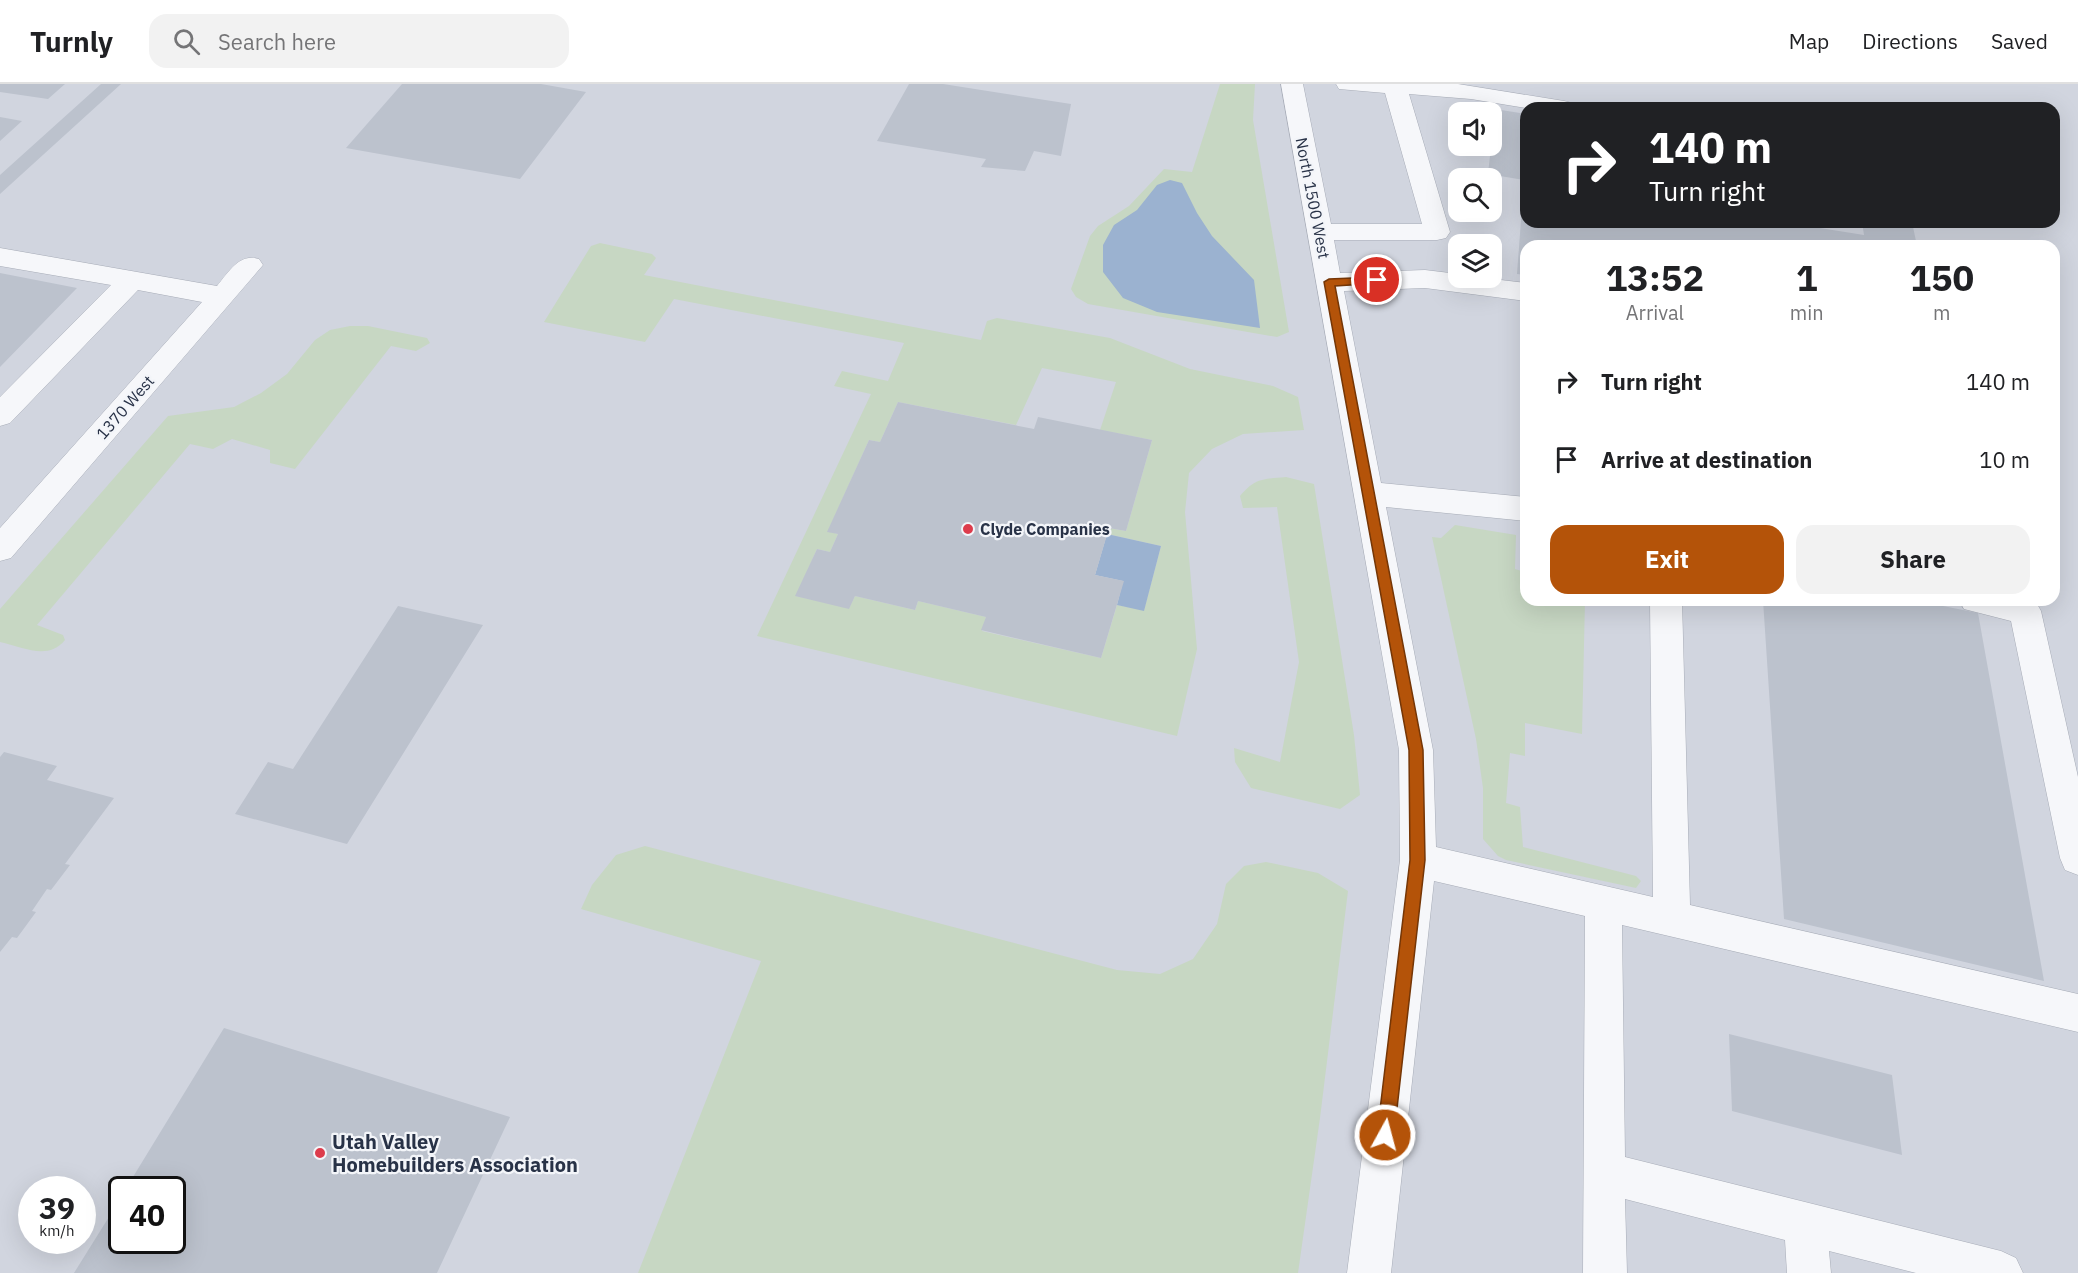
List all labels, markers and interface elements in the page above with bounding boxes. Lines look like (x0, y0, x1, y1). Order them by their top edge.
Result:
search box (149, 14, 569, 68)
text: Turnly (30, 23, 113, 60)
icon: search (170, 25, 203, 58)
text: Search here (218, 27, 336, 56)
text: Map (1789, 27, 1829, 55)
text: Directions (1862, 27, 1958, 55)
text: Saved (1991, 27, 2048, 55)
map controls (1448, 102, 1502, 288)
button: sound (1448, 102, 1502, 156)
text: 140 m (1649, 120, 1772, 175)
icon: right (1550, 126, 1628, 204)
street label: North 1500 West (1291, 136, 1335, 260)
button: search (1448, 168, 1502, 222)
text: Turn right (1649, 173, 1766, 208)
button: layers (1448, 234, 1502, 288)
pin (1351, 254, 1402, 305)
text: 13:52 (1606, 254, 1704, 301)
text: 1 (1796, 254, 1818, 301)
text: 150 (1909, 254, 1974, 301)
icon: arrive (1360, 263, 1393, 296)
text: Arrival (1626, 299, 1684, 326)
text: min (1790, 299, 1824, 326)
text: m (1933, 299, 1951, 326)
icon: right (1550, 365, 1583, 398)
text: Turn right (1601, 367, 1702, 396)
text: 140 m (1966, 367, 2030, 396)
street label: 1370 West (92, 371, 158, 443)
icon: arrive (1550, 443, 1583, 476)
text: Arrive at destination (1601, 445, 1812, 474)
text: 10 m (1979, 445, 2030, 474)
place label: Clyde Companies (980, 519, 1110, 539)
marker: Clyde Companies (961, 522, 975, 536)
button: Exit (1550, 525, 1784, 594)
button: Share (1796, 525, 2030, 594)
position arrow (1353, 1103, 1417, 1167)
place label: Utah Valley Homebuilders Association (332, 1128, 578, 1178)
marker: Utah Valley Homebuilders Association (313, 1146, 327, 1160)
speed limit sign: 40 (108, 1176, 186, 1254)
text: 39 (39, 1188, 75, 1227)
text: km/h (39, 1221, 75, 1240)

